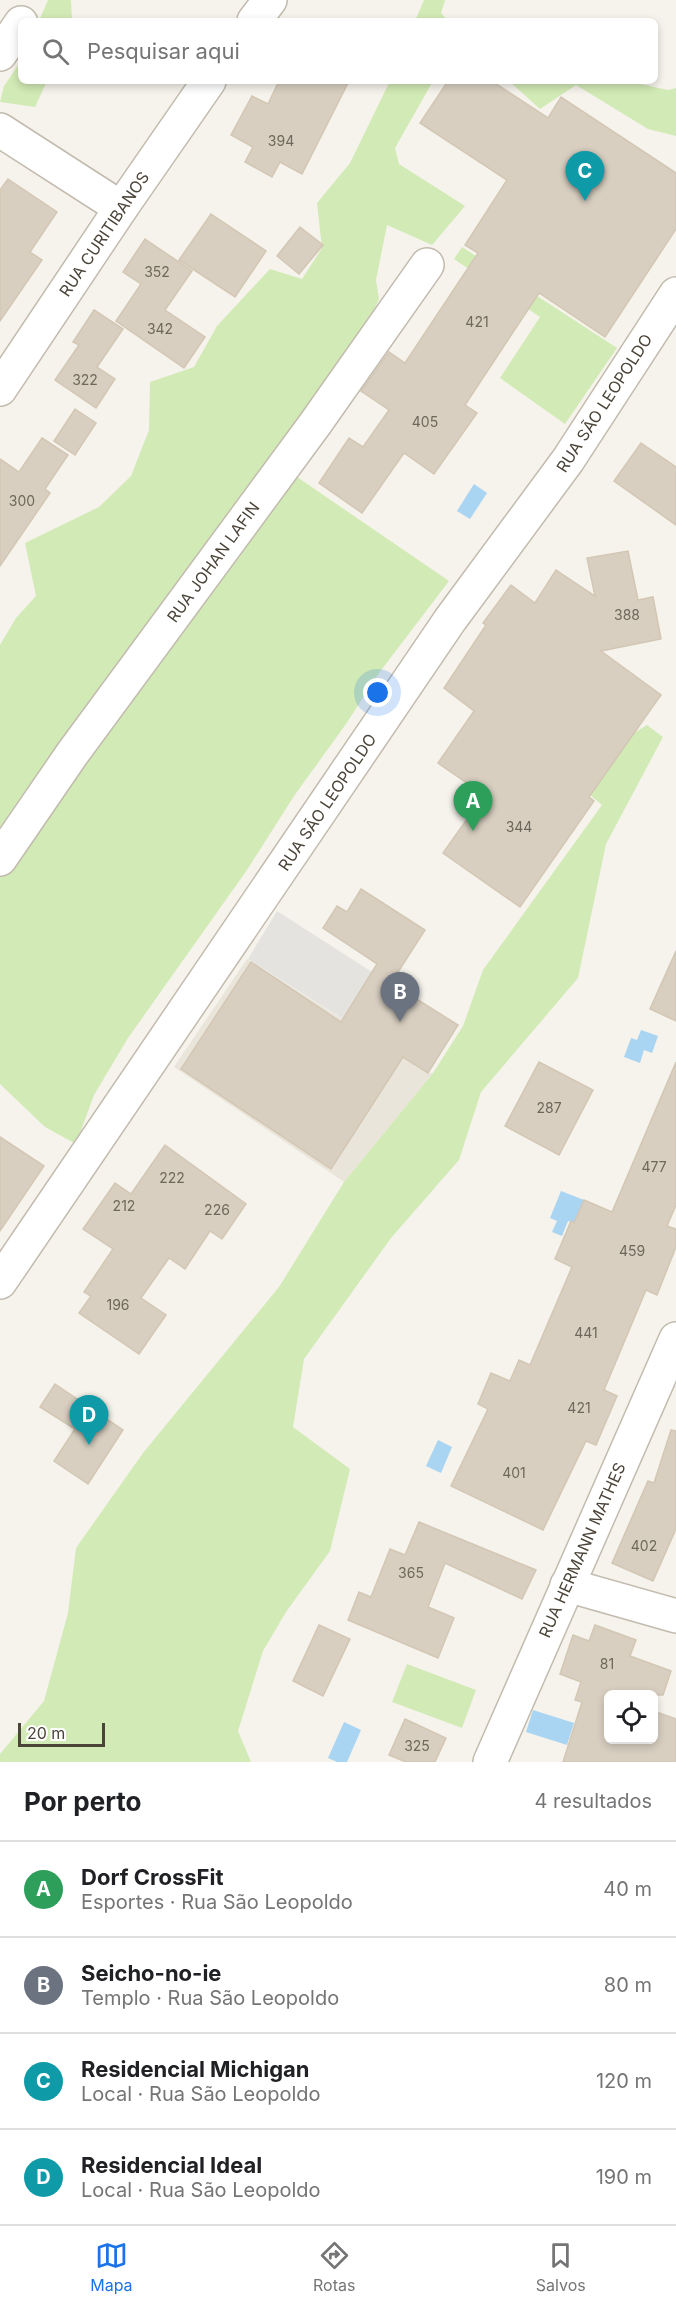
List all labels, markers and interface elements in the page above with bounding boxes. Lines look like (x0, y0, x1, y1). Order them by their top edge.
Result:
search box (18, 18, 658, 84)
icon: search (39, 35, 72, 68)
text: Pesquisar aqui (87, 38, 240, 64)
house number: 394 (268, 132, 294, 149)
pin: C (566, 152, 604, 201)
street label: RUA CURITIBANOS (55, 168, 153, 300)
house number: 352 (144, 263, 170, 280)
house number: 421 (465, 313, 489, 330)
house number: 342 (147, 320, 173, 337)
street label: RUA SÃO LEOPOLDO (552, 330, 656, 476)
house number: 322 (72, 371, 98, 388)
house number: 405 (412, 413, 438, 430)
house number: 300 (9, 492, 35, 509)
street label: RUA JOHAN LAFIN (163, 498, 263, 626)
house number: 388 (614, 606, 640, 623)
your location (363, 678, 392, 707)
street label: RUA SÃO LEOPOLDO (274, 730, 380, 874)
pin: A (454, 782, 492, 831)
house number: 344 (506, 818, 532, 835)
pin: B (380, 972, 420, 1022)
house number: 287 (536, 1099, 562, 1116)
house number: 477 (641, 1158, 667, 1175)
house number: 222 (159, 1169, 185, 1186)
house number: 212 (113, 1197, 135, 1214)
house number: 226 (204, 1201, 230, 1218)
house number: 459 (619, 1242, 645, 1259)
house number: 196 (106, 1296, 130, 1313)
house number: 441 (574, 1324, 598, 1341)
pin: D (70, 1396, 109, 1445)
house number: 421 (567, 1399, 591, 1416)
street label: RUA HERMANN MATHES (534, 1459, 630, 1641)
house number: 401 (502, 1464, 526, 1481)
house number: 402 (631, 1537, 657, 1554)
house number: 365 (398, 1564, 424, 1581)
house number: 81 (600, 1655, 614, 1672)
map controls (604, 1690, 658, 1744)
button: locate (604, 1690, 658, 1744)
scale bar (18, 1720, 105, 1748)
text: 20 m (27, 1723, 65, 1743)
house number: 325 (404, 1737, 430, 1754)
text: Por perto (24, 1786, 142, 1817)
text: 4 resultados (534, 1789, 652, 1813)
text: Dorf CrossFit (81, 1864, 224, 1890)
text: A (36, 1877, 51, 1901)
text: 40 m (603, 1877, 652, 1901)
text: Esportes · Rua São Leopoldo (81, 1890, 353, 1914)
text: Seicho-no-ie (81, 1960, 221, 1986)
text: B (37, 1973, 50, 1997)
text: 80 m (604, 1973, 652, 1997)
text: Templo · Rua São Leopoldo (81, 1986, 339, 2010)
text: Residencial Michigan (81, 2056, 310, 2082)
text: C (36, 2069, 51, 2093)
text: 120 m (596, 2069, 652, 2093)
text: Local · Rua São Leopoldo (81, 2082, 321, 2106)
text: Residencial Ideal (81, 2152, 262, 2178)
text: D (36, 2165, 51, 2189)
text: 190 m (596, 2165, 652, 2189)
text: Local · Rua São Leopoldo (81, 2178, 321, 2202)
tab: Mapa (90, 2239, 133, 2295)
tab: Rotas (313, 2239, 355, 2295)
tab: Salvos (536, 2239, 586, 2295)

